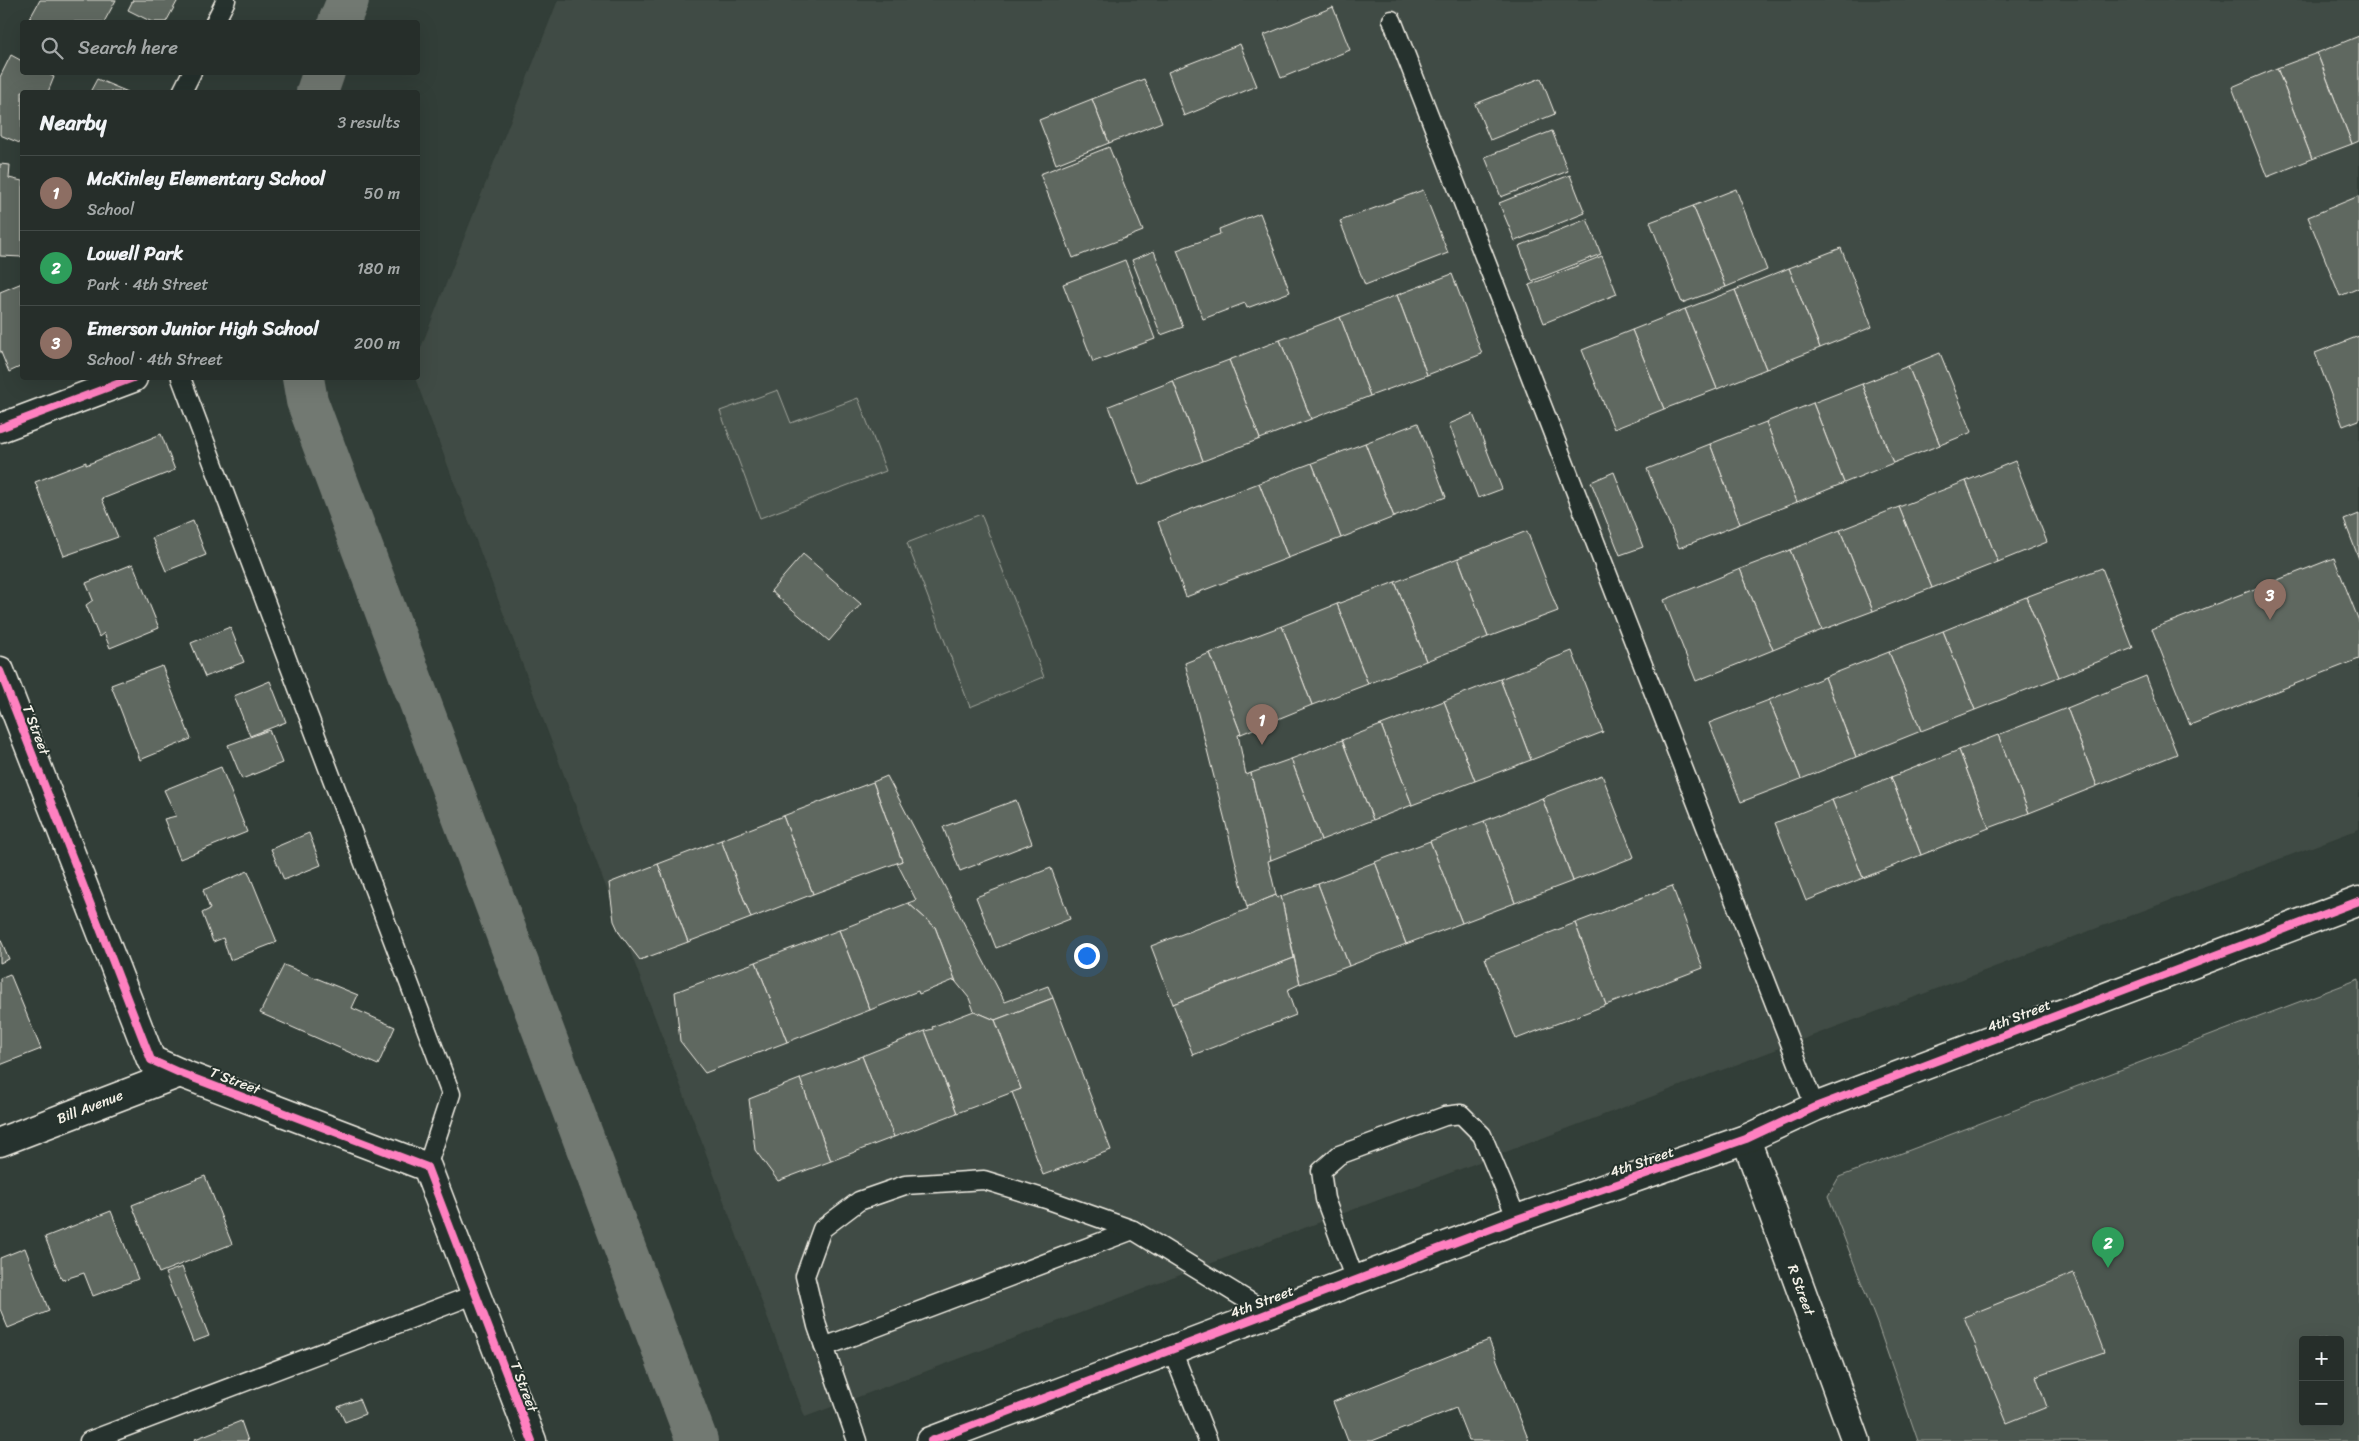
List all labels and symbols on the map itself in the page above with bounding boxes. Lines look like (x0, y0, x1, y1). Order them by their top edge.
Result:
pin: 3 (2254, 579, 2286, 620)
street label: T Street (15, 701, 57, 760)
pin: 1 (1246, 704, 1278, 745)
your location (1074, 943, 1100, 969)
street label: 4th Street (1983, 992, 2055, 1040)
street label: T Street (206, 1060, 265, 1102)
street label: Bill Avenue (53, 1083, 127, 1131)
street label: 4th Street (1606, 1139, 1678, 1185)
pin: 2 (2092, 1227, 2124, 1268)
street label: R Street (1780, 1261, 1822, 1320)
street label: 4th Street (1226, 1278, 1298, 1326)
street label: T Street (503, 1358, 545, 1417)

